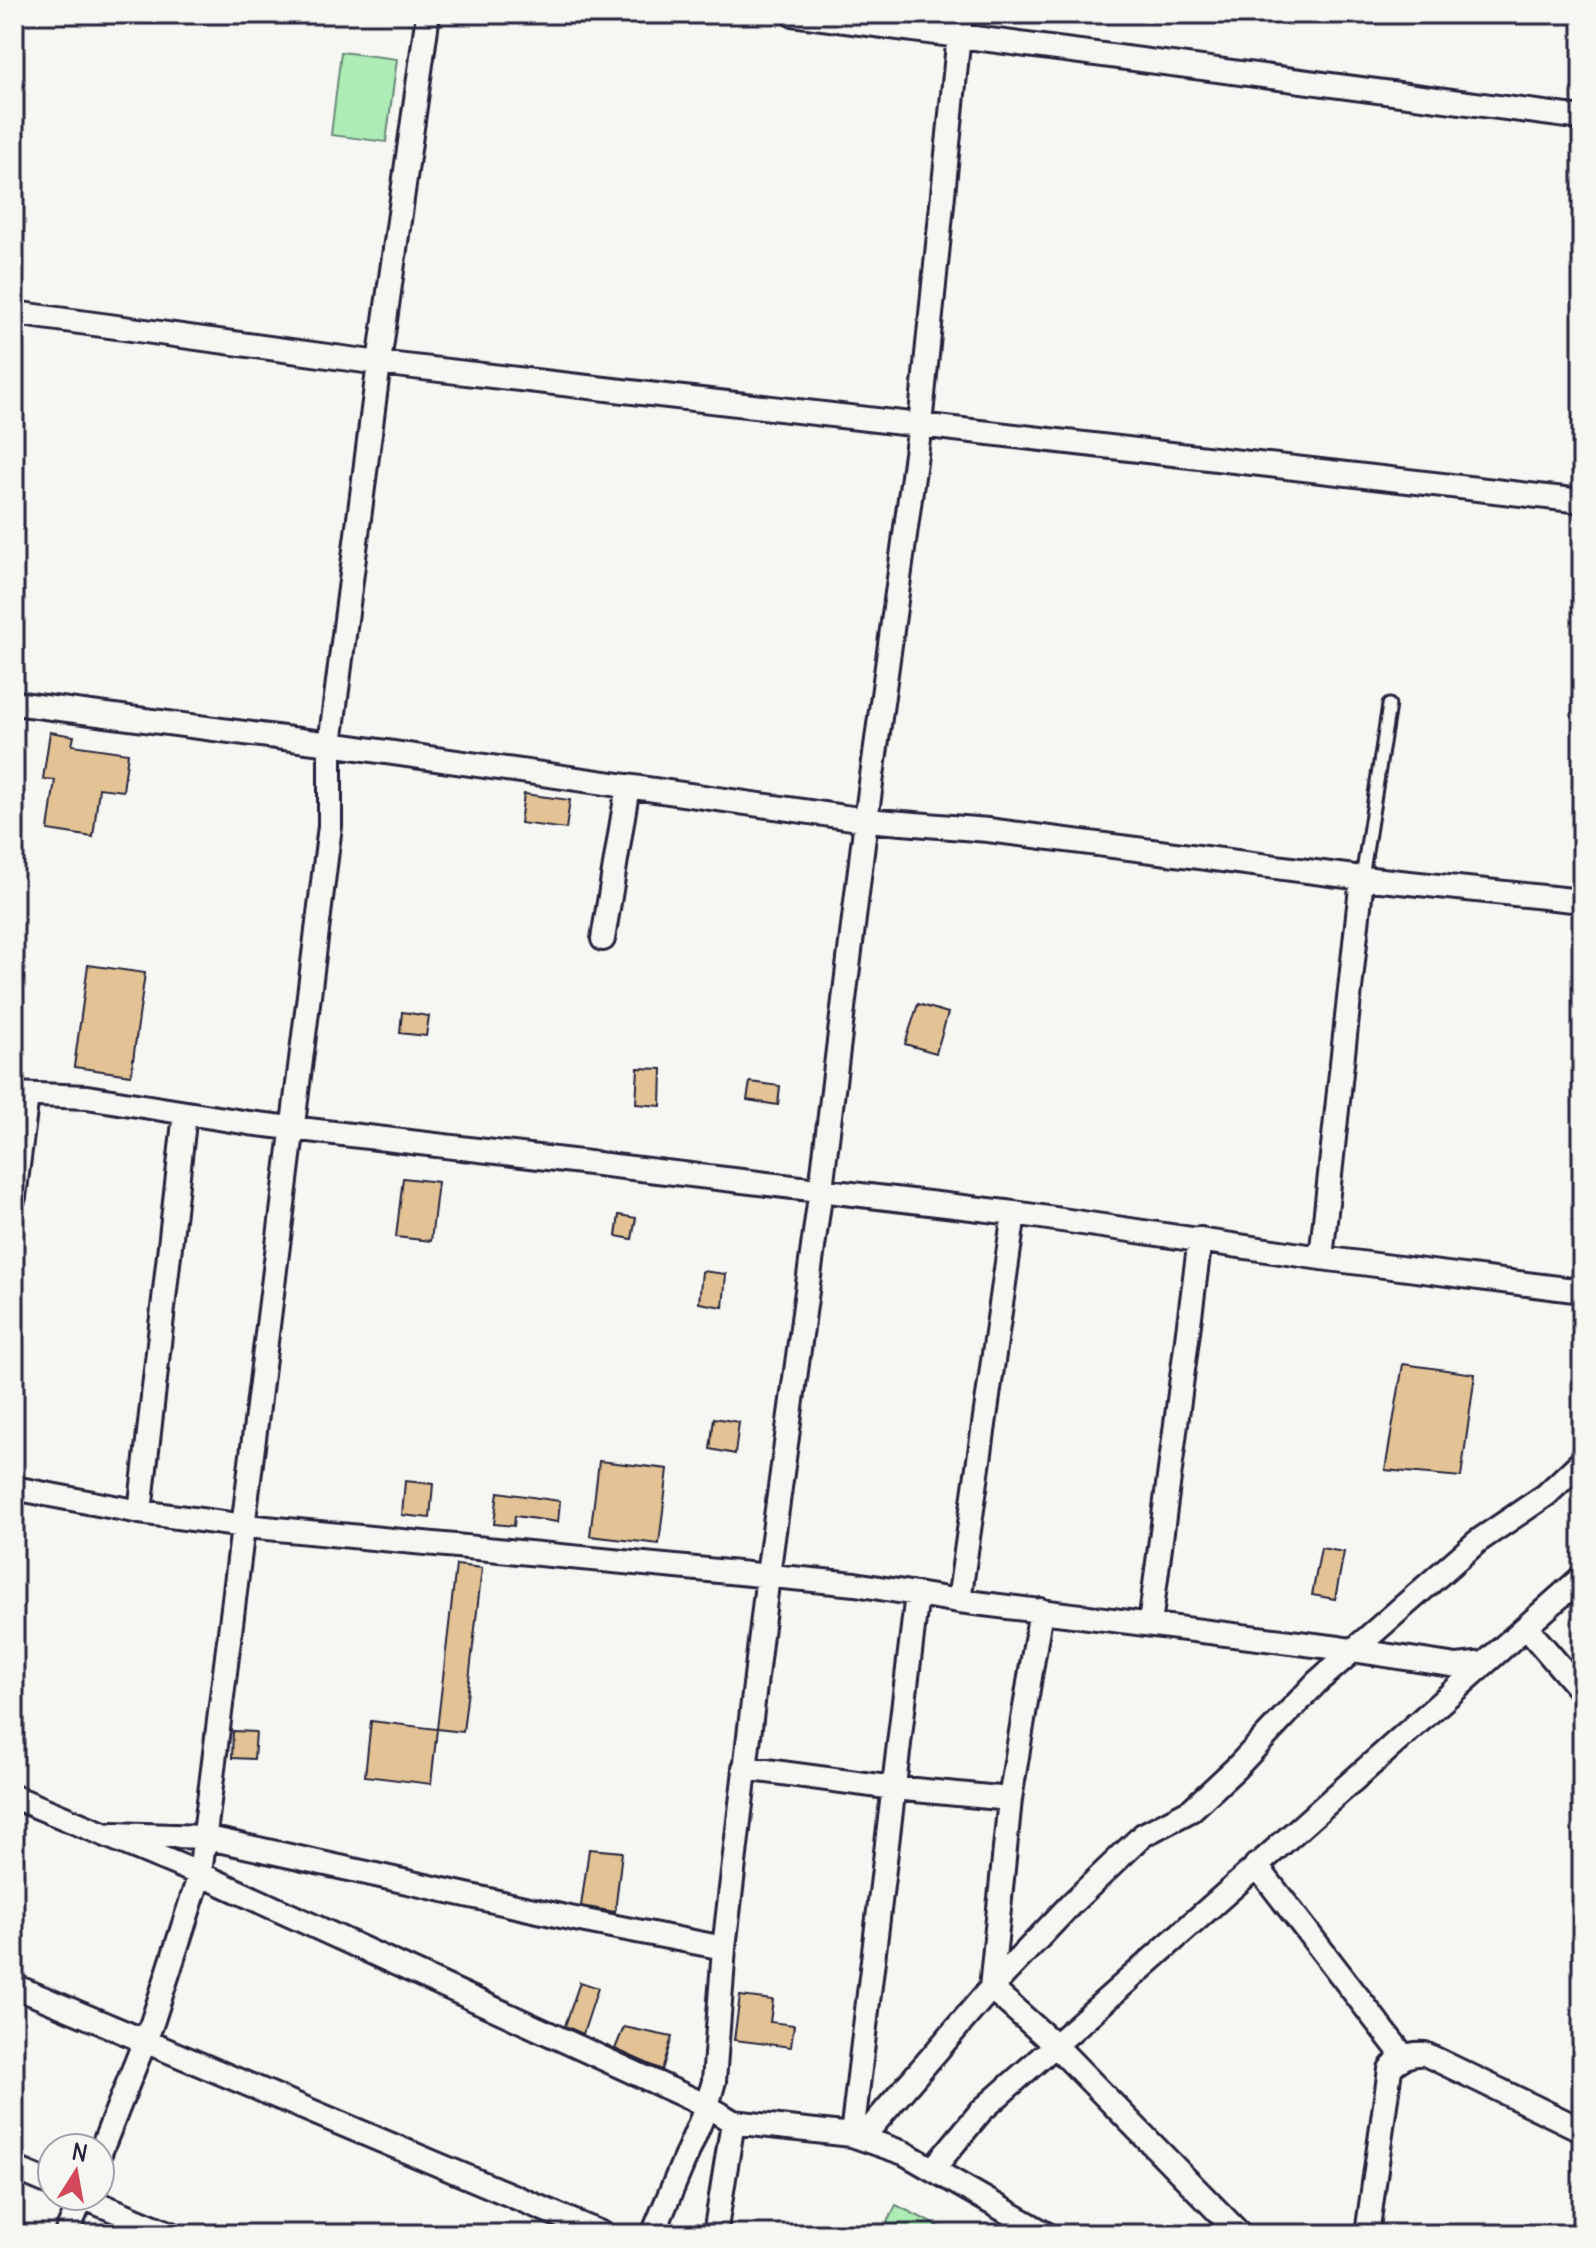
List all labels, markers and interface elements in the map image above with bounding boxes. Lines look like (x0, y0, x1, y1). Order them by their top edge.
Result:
north arrow (36, 2132, 116, 2212)
text: N (70, 2137, 90, 2168)

